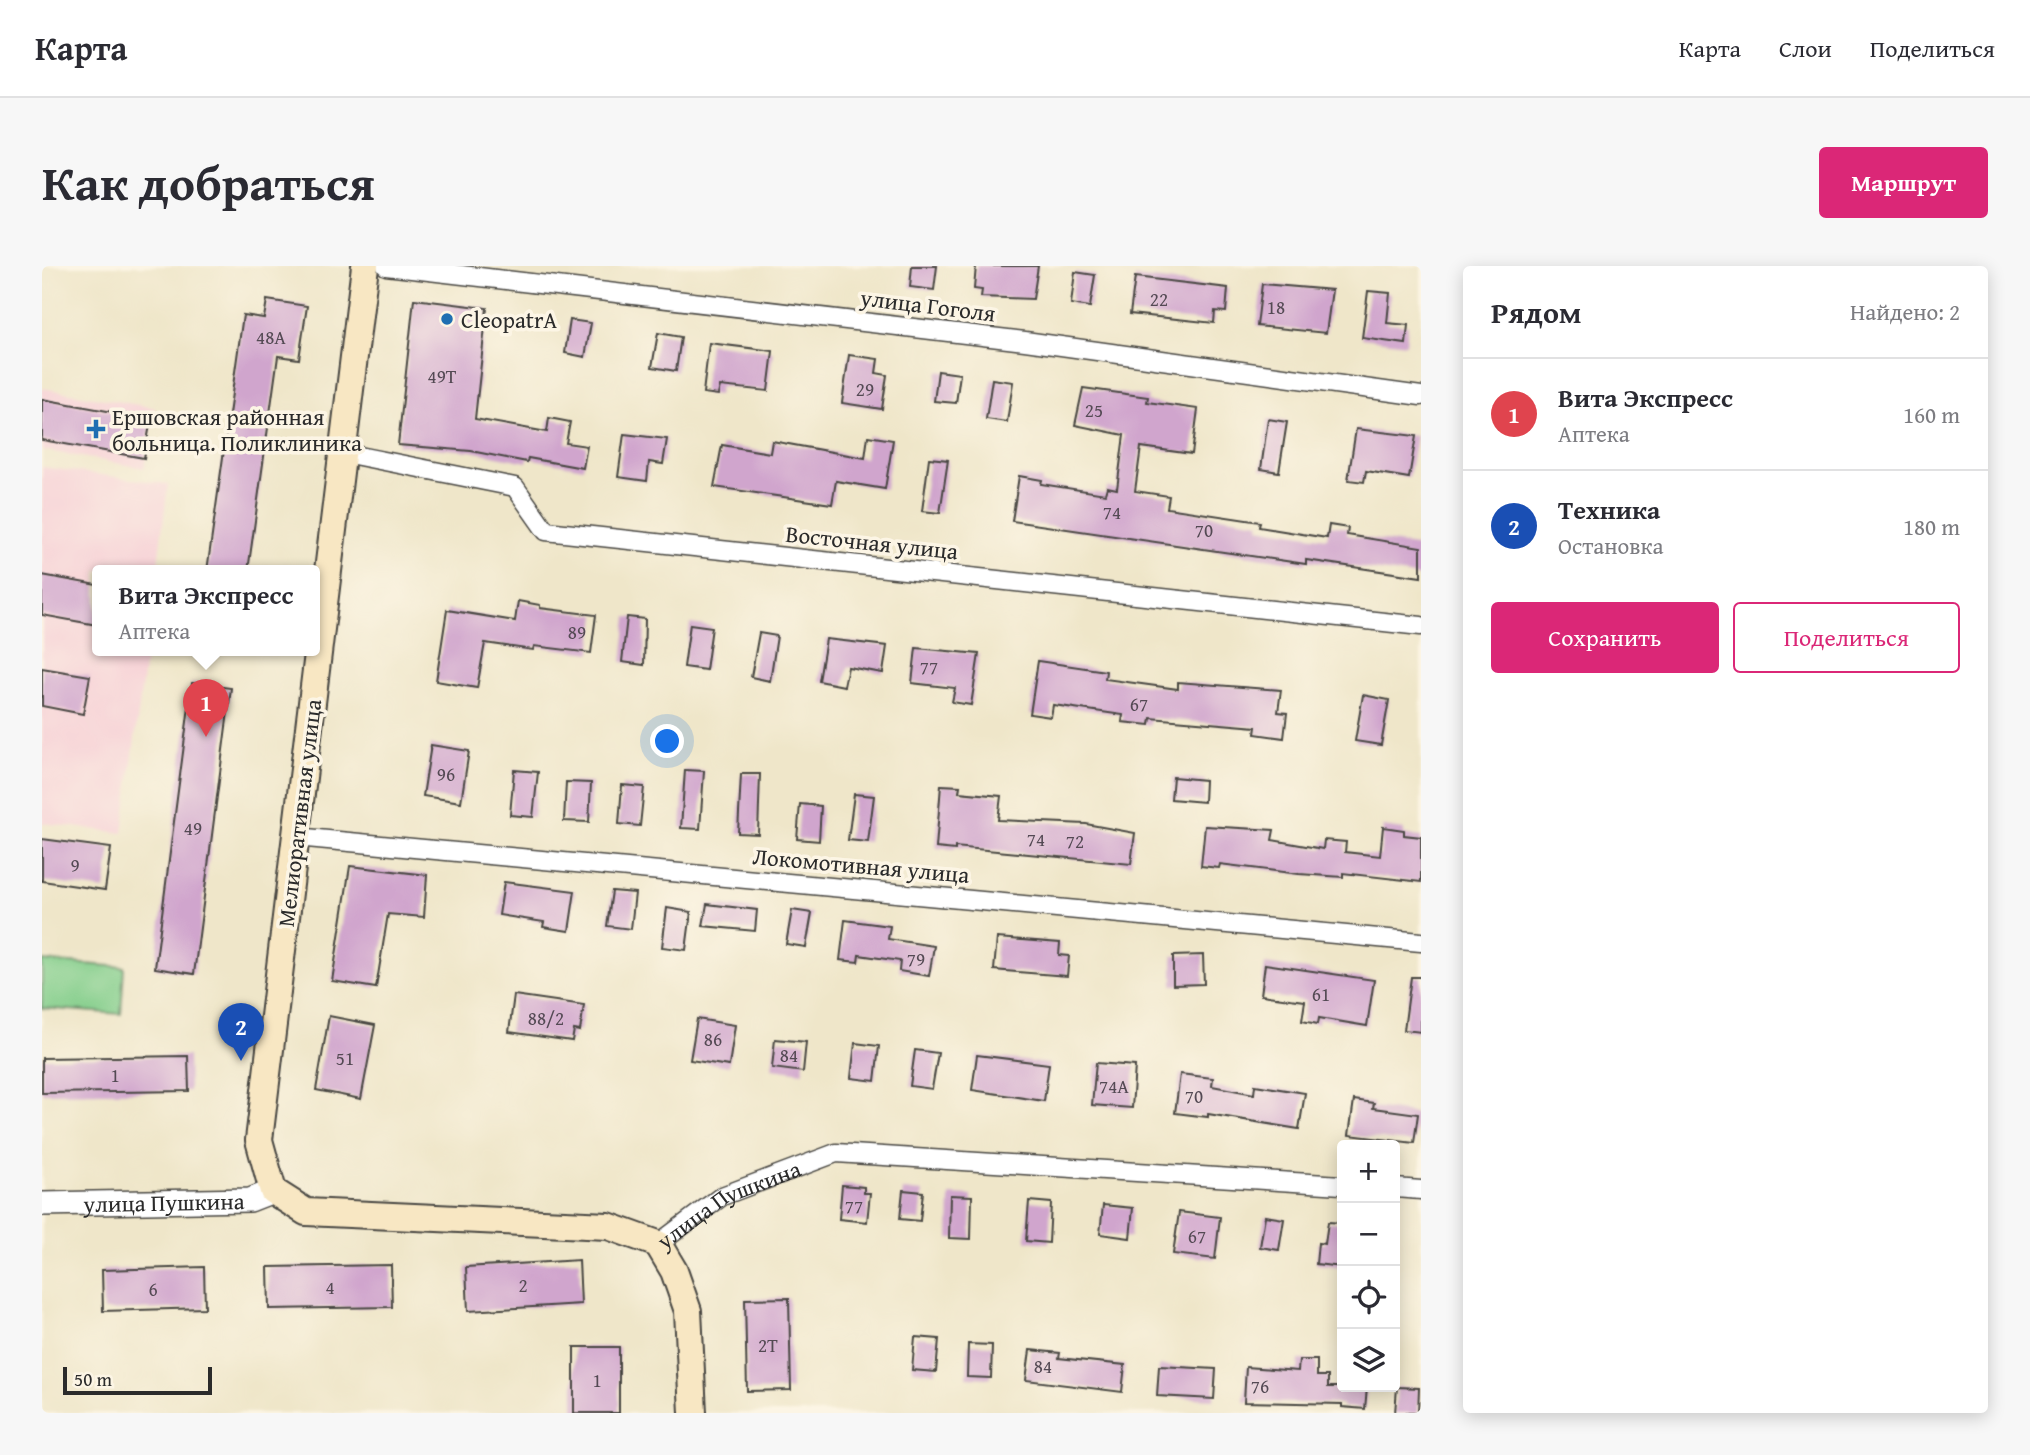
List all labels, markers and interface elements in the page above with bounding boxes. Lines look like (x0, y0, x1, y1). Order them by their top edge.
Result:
text: Карта (35, 24, 127, 72)
text: Карта (1679, 31, 1741, 66)
text: Слои (1779, 31, 1832, 66)
text: Поделиться (1870, 31, 1995, 66)
text: Как добраться (42, 146, 375, 218)
button: Маршрут (1819, 147, 1988, 218)
street label: улица Гоголя (858, 280, 998, 330)
house number: 22 (1150, 285, 1168, 313)
text: Рядом (1491, 290, 1582, 334)
house number: 18 (1267, 293, 1285, 321)
text: Найдено: 2 (1850, 295, 1960, 328)
place label: CleopatrA (461, 303, 557, 336)
marker: CleopatrA (439, 311, 455, 327)
house number: 48А (256, 323, 286, 351)
house number: 49Т (428, 362, 457, 390)
house number: 29 (856, 375, 874, 403)
text: Вита Экспресс (1558, 378, 1733, 417)
house number: 25 (1085, 396, 1103, 424)
text: 1 (1508, 398, 1520, 431)
text: 160 m (1903, 398, 1960, 431)
place label: Ершовская районная больница. Поликлиника (112, 400, 362, 459)
text: Аптека (1558, 417, 1630, 450)
marker: Ершовская районная больница. Поликлиника (86, 419, 106, 439)
text: Техника (1558, 490, 1660, 529)
house number: 74 (1103, 498, 1121, 526)
text: 2 (1508, 510, 1520, 543)
text: 180 m (1903, 510, 1960, 543)
house number: 70 (1195, 516, 1213, 544)
street label: Восточная улица (784, 517, 960, 567)
text: Остановка (1558, 529, 1664, 562)
popup (92, 565, 320, 656)
text: Вита Экспресс (118, 575, 294, 614)
button: Сохранить (1491, 602, 1719, 673)
button: Поделиться (1733, 602, 1960, 673)
text: Аптека (118, 614, 190, 647)
house number: 89 (568, 618, 586, 646)
house number: 77 (920, 653, 938, 681)
pin: 1 (183, 679, 229, 737)
house number: 67 (1130, 690, 1148, 718)
street label: Мелиоративная улица (269, 697, 329, 929)
your location (650, 724, 684, 758)
house number: 96 (437, 760, 455, 788)
house number: 49 (184, 814, 202, 842)
house number: 74 (1027, 825, 1045, 853)
house number: 72 (1066, 827, 1084, 855)
street label: Локомотивная улица (751, 839, 971, 891)
house number: 9 (70, 851, 80, 879)
house number: 79 (907, 945, 925, 973)
house number: 61 (1312, 980, 1330, 1008)
pin: 2 (218, 1003, 264, 1061)
house number: 88/2 (528, 1004, 564, 1032)
house number: 86 (704, 1025, 722, 1053)
house number: 84 (780, 1041, 798, 1069)
house number: 51 (336, 1044, 354, 1072)
house number: 1 (110, 1061, 120, 1089)
house number: 74А (1099, 1072, 1129, 1100)
house number: 70 (1185, 1082, 1203, 1110)
map controls (1337, 1140, 1400, 1392)
button: + (1337, 1140, 1400, 1203)
street label: улица Пушкина (648, 1151, 805, 1257)
street label: улица Пушкина (82, 1184, 245, 1220)
house number: 77 (845, 1192, 863, 1220)
button: − (1337, 1203, 1400, 1266)
house number: 67 (1188, 1222, 1206, 1250)
button: locate (1337, 1266, 1400, 1329)
house number: 2 (518, 1271, 528, 1299)
house number: 4 (325, 1273, 335, 1301)
house number: 6 (148, 1275, 158, 1303)
button: layers (1337, 1329, 1400, 1392)
house number: 2Т (758, 1331, 778, 1359)
house number: 84 (1034, 1352, 1052, 1380)
scale bar (63, 1364, 212, 1396)
text: 50 m (74, 1365, 112, 1393)
house number: 1 (592, 1366, 602, 1394)
house number: 76 (1251, 1372, 1269, 1400)

